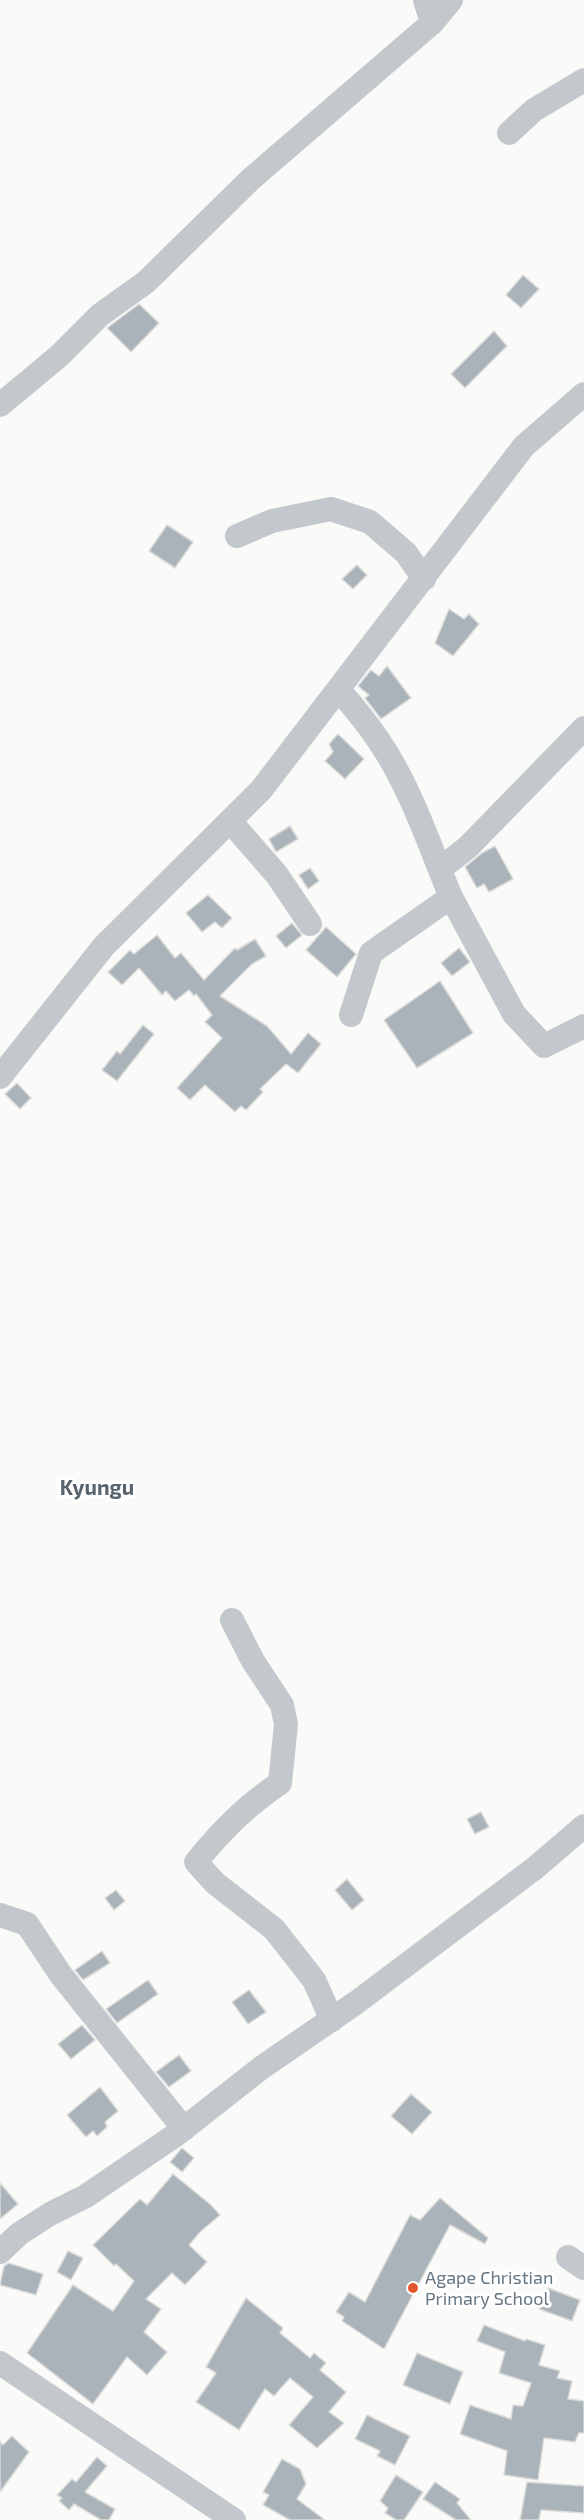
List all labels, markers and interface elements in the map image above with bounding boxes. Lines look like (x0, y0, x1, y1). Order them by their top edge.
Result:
district label: Kyungu (60, 1475, 134, 1501)
place label: Agape Christian Primary School (425, 2267, 553, 2310)
marker: Agape Christian Primary School (406, 2281, 420, 2295)

